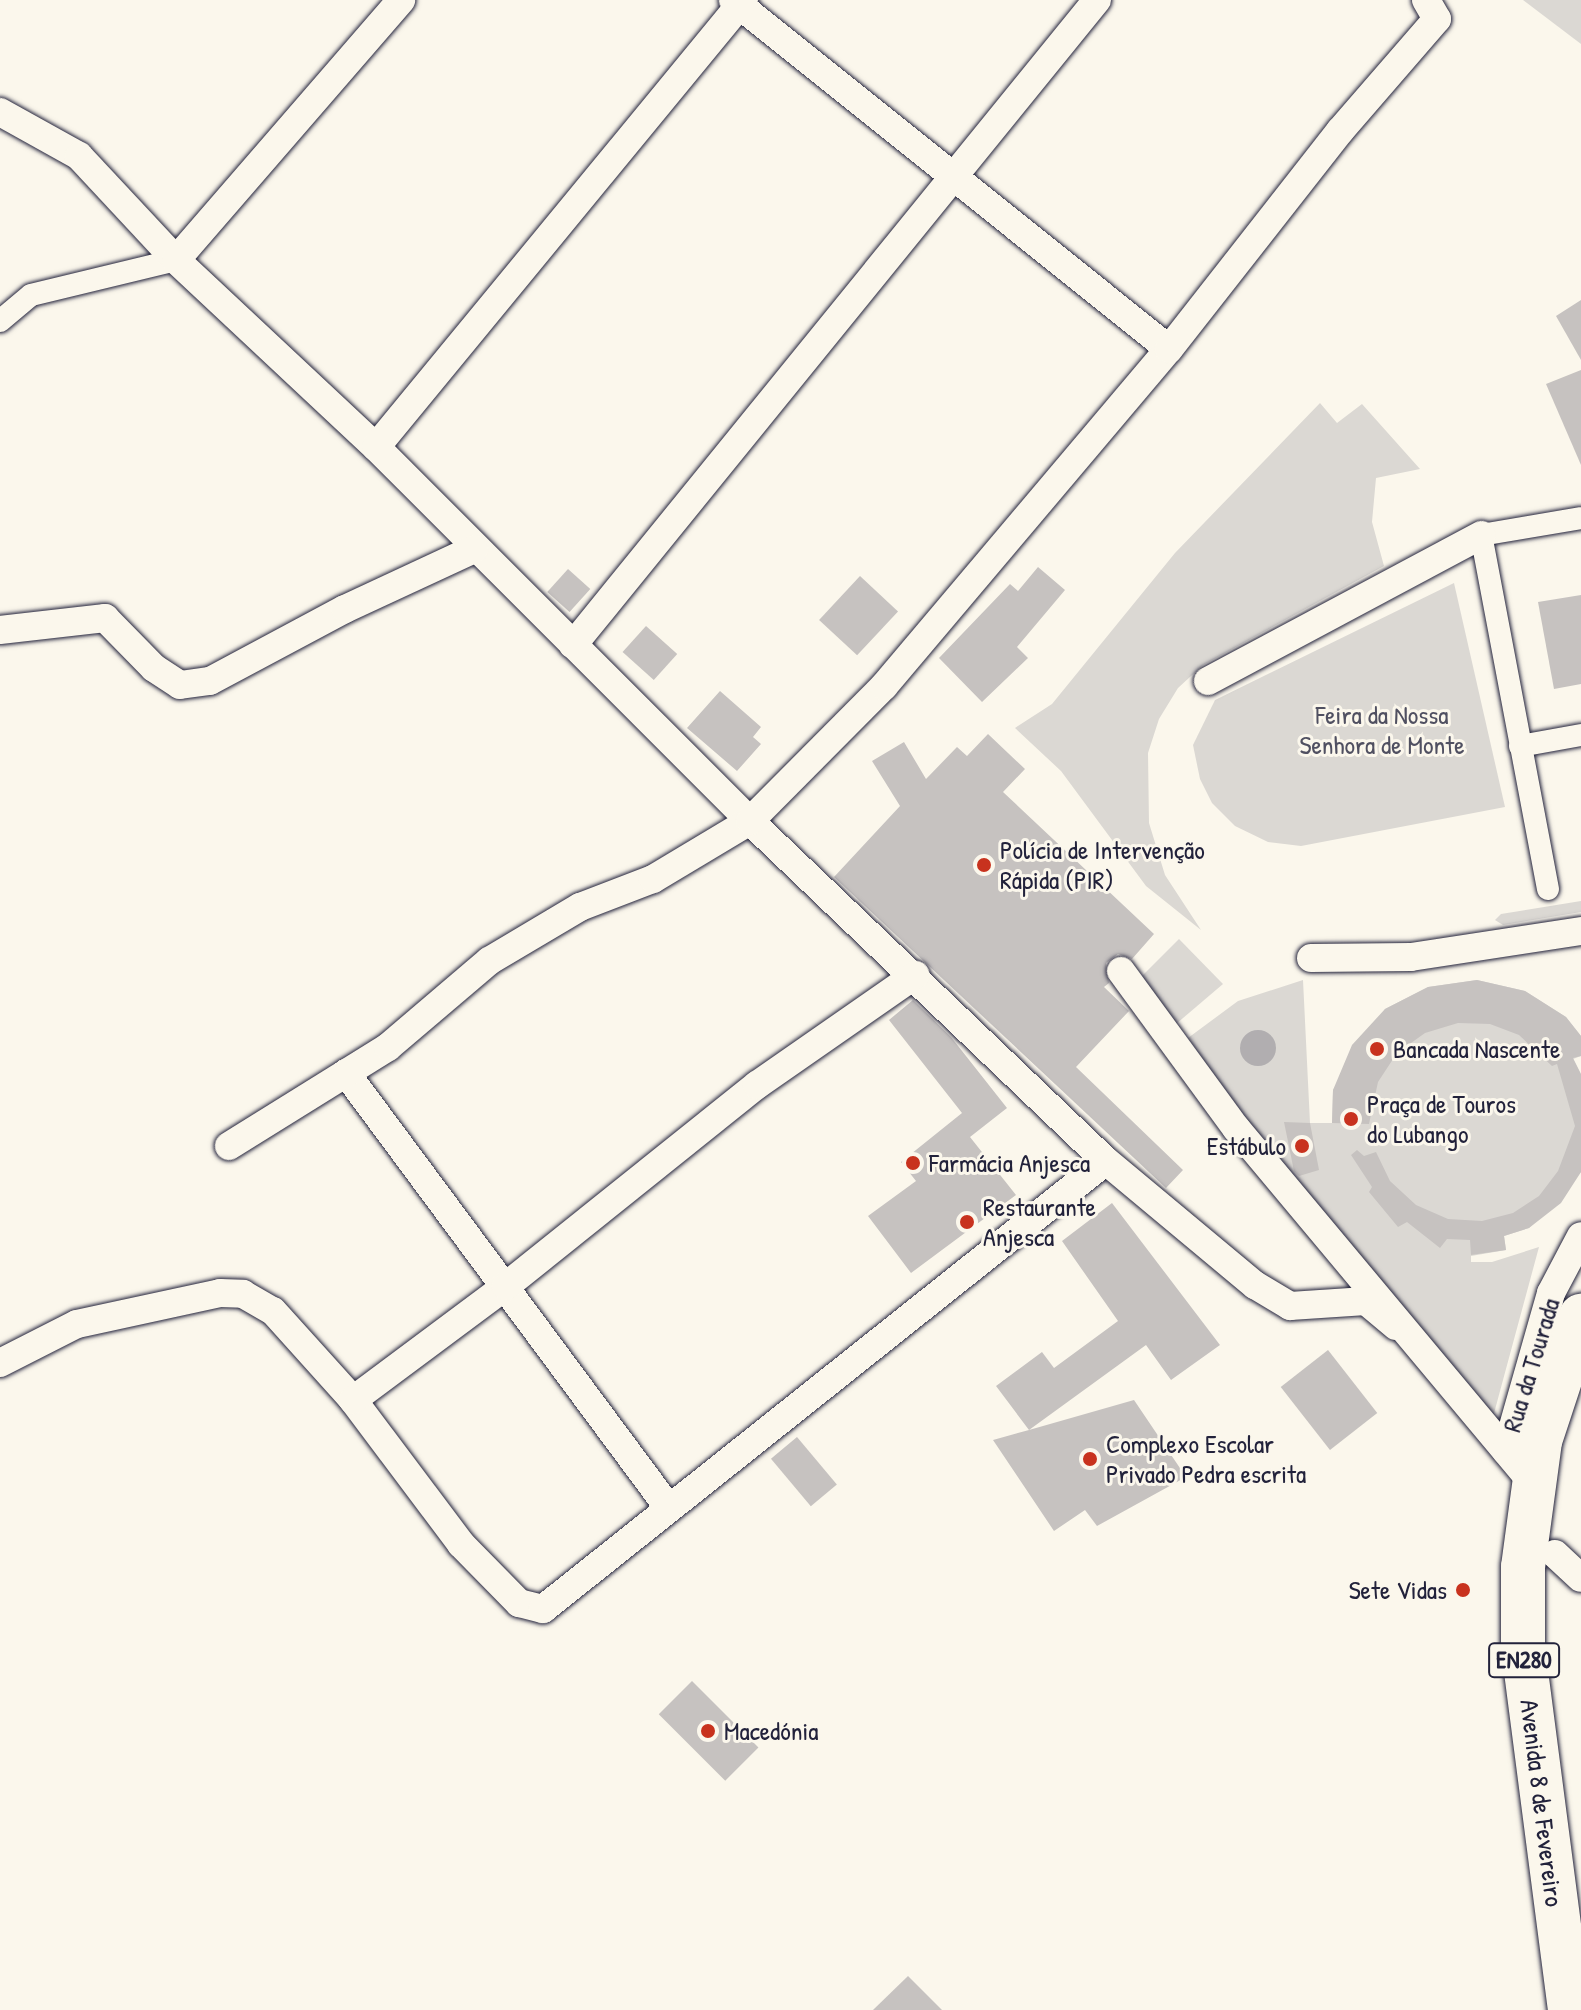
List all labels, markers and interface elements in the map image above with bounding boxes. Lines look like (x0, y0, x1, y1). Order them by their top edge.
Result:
park label: Feira da Nossa Senhora de Monte (1299, 699, 1465, 760)
place label: Polícia de Intervenção Rápida (PIR) (1000, 834, 1205, 896)
marker: Polícia de Intervenção Rápida (PIR) (975, 856, 993, 874)
place label: Bancada Nascente (1393, 1033, 1560, 1065)
marker: Bancada Nascente (1368, 1040, 1386, 1058)
place label: Praça de Touros do Lubango (1367, 1088, 1516, 1150)
marker: Praça de Touros do Lubango (1342, 1110, 1360, 1128)
place label: Estábulo (1207, 1130, 1286, 1162)
marker: Estábulo (1293, 1137, 1311, 1155)
place label: Farmácia Anjesca (929, 1147, 1090, 1179)
marker: Farmácia Anjesca (904, 1154, 922, 1172)
place label: Restaurante Anjesca (983, 1191, 1096, 1252)
marker: Restaurante Anjesca (958, 1213, 976, 1231)
street label: Rua da Tourada (1496, 1294, 1566, 1436)
place label: Complexo Escolar Privado Pedra escrita (1106, 1428, 1306, 1490)
marker: Complexo Escolar Privado Pedra escrita (1081, 1450, 1099, 1468)
place label: Sete Vidas (1349, 1574, 1447, 1606)
marker: Sete Vidas (1454, 1581, 1472, 1599)
road number: EN280 (1488, 1640, 1560, 1680)
street label: Avenida 8 de Fevereiro (1514, 1698, 1570, 1908)
place label: Macedónia (724, 1715, 818, 1747)
marker: Macedónia (699, 1722, 717, 1740)

